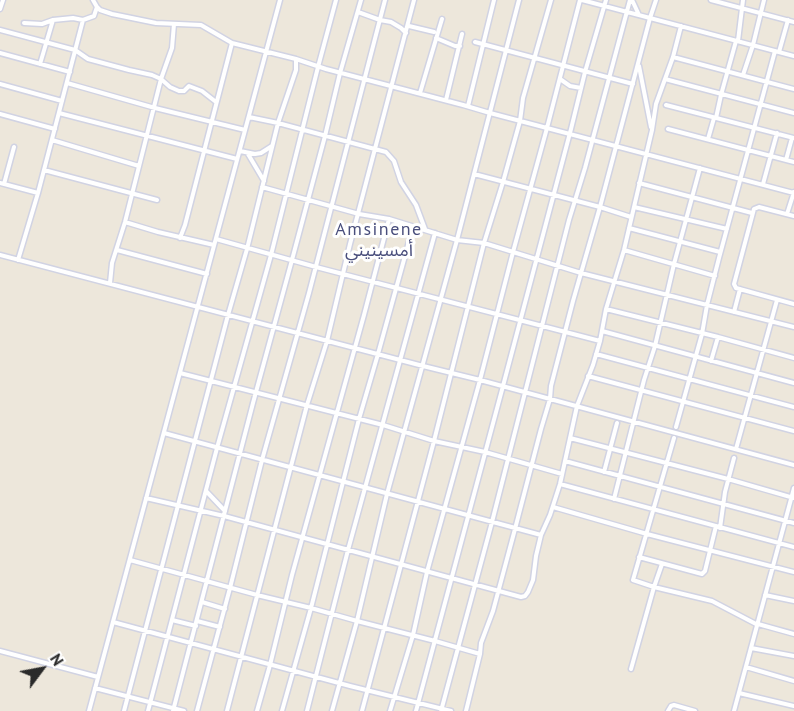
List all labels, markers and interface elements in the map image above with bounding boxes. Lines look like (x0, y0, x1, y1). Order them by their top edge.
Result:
district label: Amsinene أمسينيني (335, 219, 423, 262)
north arrow (12, 639, 72, 699)
text: N (46, 650, 69, 669)

